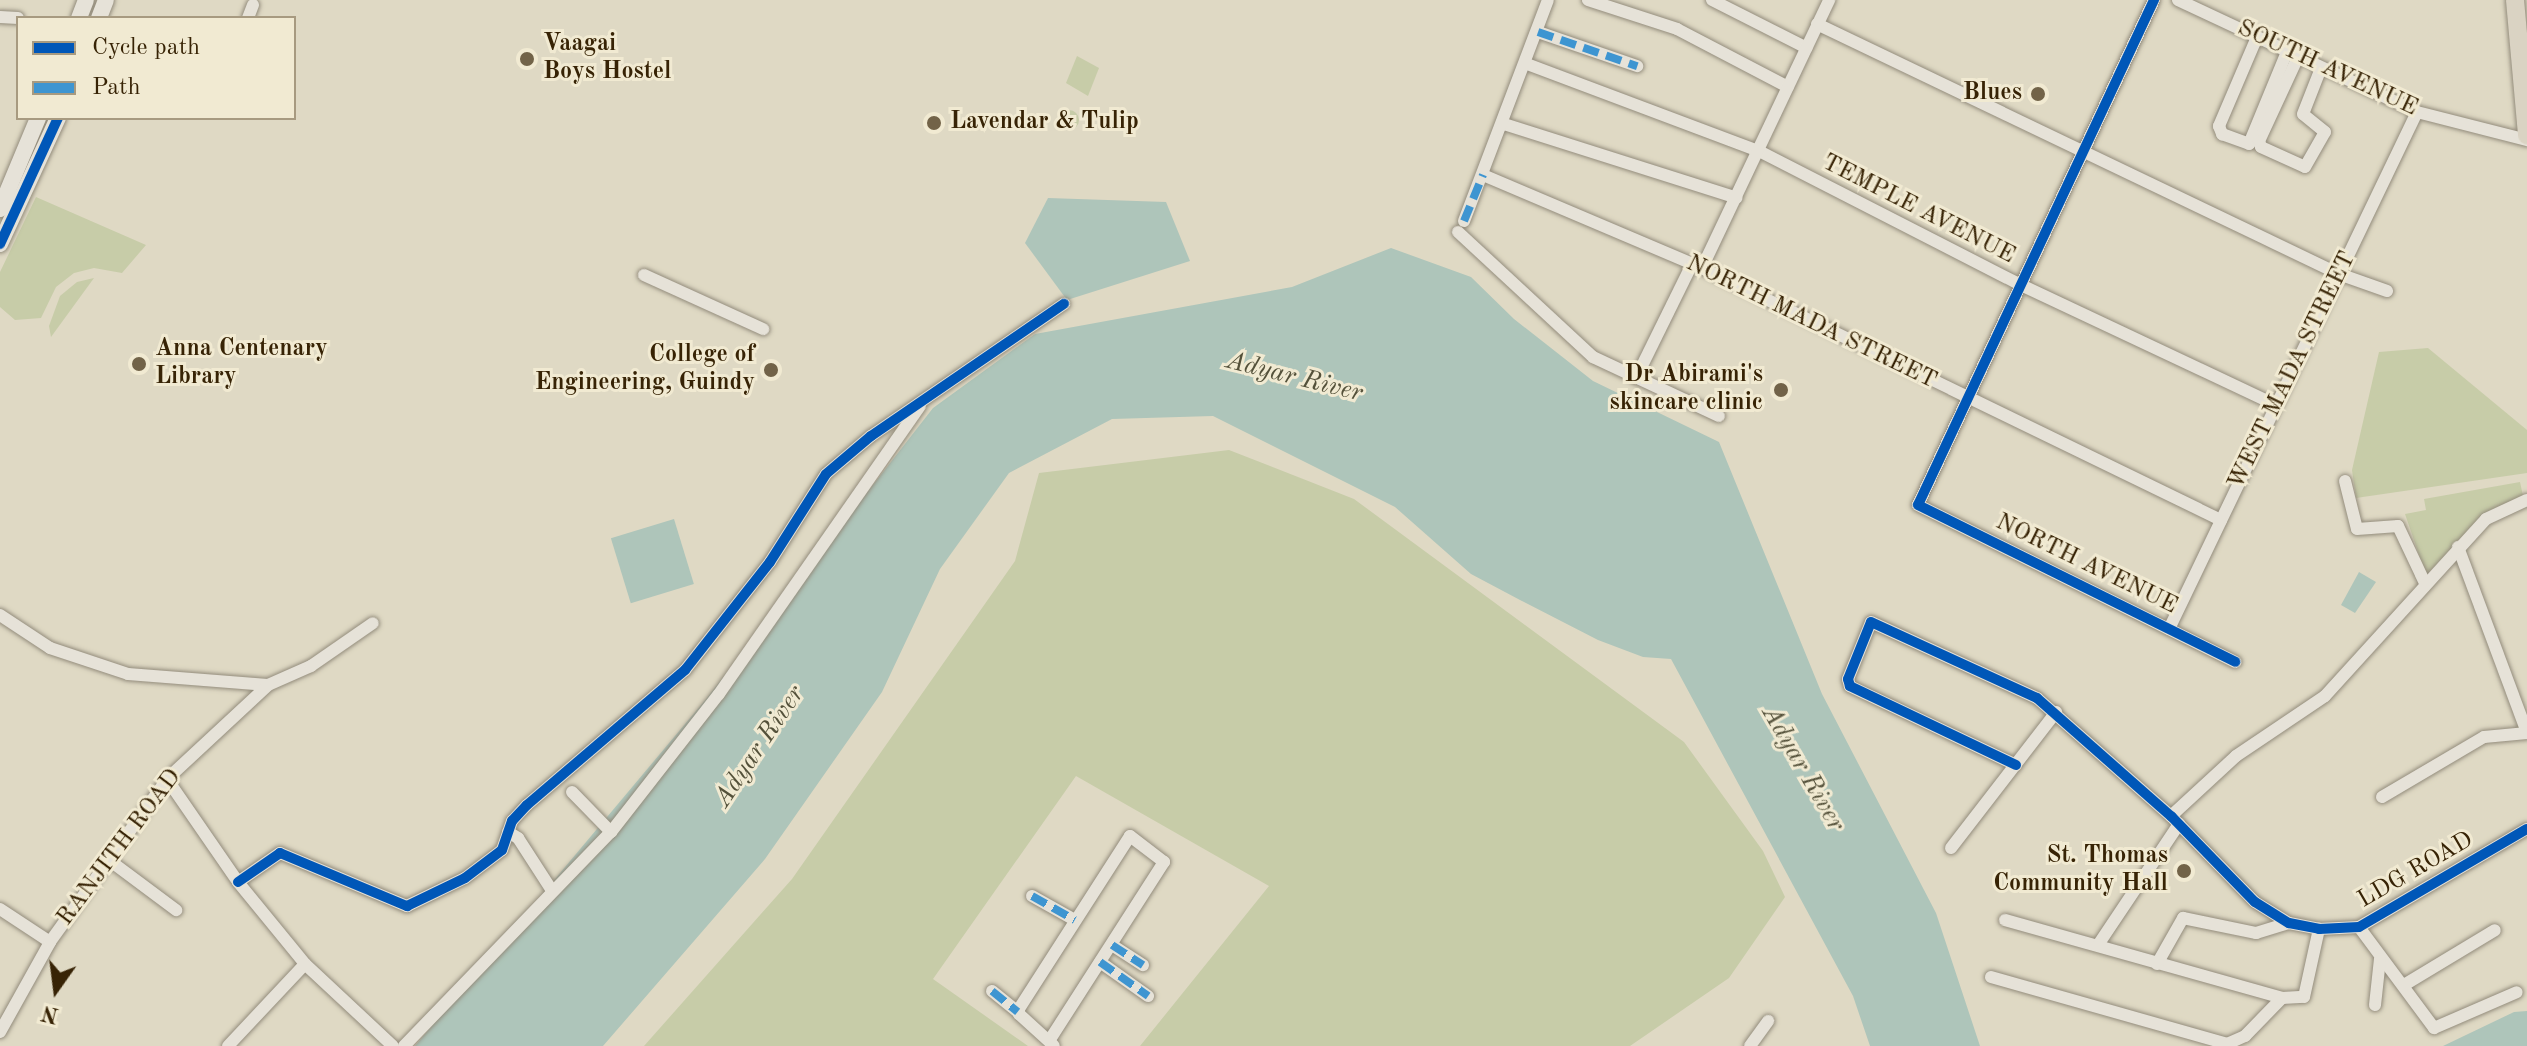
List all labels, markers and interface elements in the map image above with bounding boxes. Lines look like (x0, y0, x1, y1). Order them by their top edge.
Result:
street label: SOUTH AVENUE (2232, 15, 2422, 123)
legend (16, 16, 296, 120)
place label: Vaagai Boys Hostel (543, 31, 671, 87)
text: Cycle path (92, 36, 200, 60)
marker: Vaagai Boys Hostel (518, 50, 536, 68)
text: Path (92, 76, 141, 100)
place label: Blues (1963, 80, 2022, 108)
marker: Blues (2029, 85, 2047, 103)
place label: Lavendar & Tulip (950, 109, 1139, 137)
marker: Lavendar & Tulip (925, 114, 943, 132)
street label: TEMPLE AVENUE (1817, 149, 2019, 271)
street label: WEST MADA STREET (2223, 247, 2363, 495)
street label: NORTH MADA STREET (1681, 250, 1941, 396)
place label: Anna Centenary Library (155, 336, 328, 392)
place label: College of Engineering, Guindy (535, 342, 755, 398)
water label: Adyar River (1222, 346, 1366, 410)
marker: Anna Centenary Library (130, 355, 148, 373)
marker: College of Engineering, Guindy (762, 361, 780, 379)
place label: Dr Abirami's skincare clinic (1609, 362, 1763, 418)
marker: Dr Abirami's skincare clinic (1770, 379, 1792, 401)
street label: NORTH AVENUE (1990, 509, 2182, 621)
water label: Adyar River (708, 680, 812, 814)
water label: Adyar River (1754, 701, 1850, 837)
street label: RANJITH ROAD (52, 764, 188, 932)
street label: LDG ROAD (2353, 826, 2479, 916)
place label: St. Thomas Community Hall (1993, 843, 2168, 899)
marker: St. Thomas Community Hall (2175, 862, 2193, 880)
north arrow (16, 950, 96, 1030)
text: N (39, 1001, 61, 1026)

